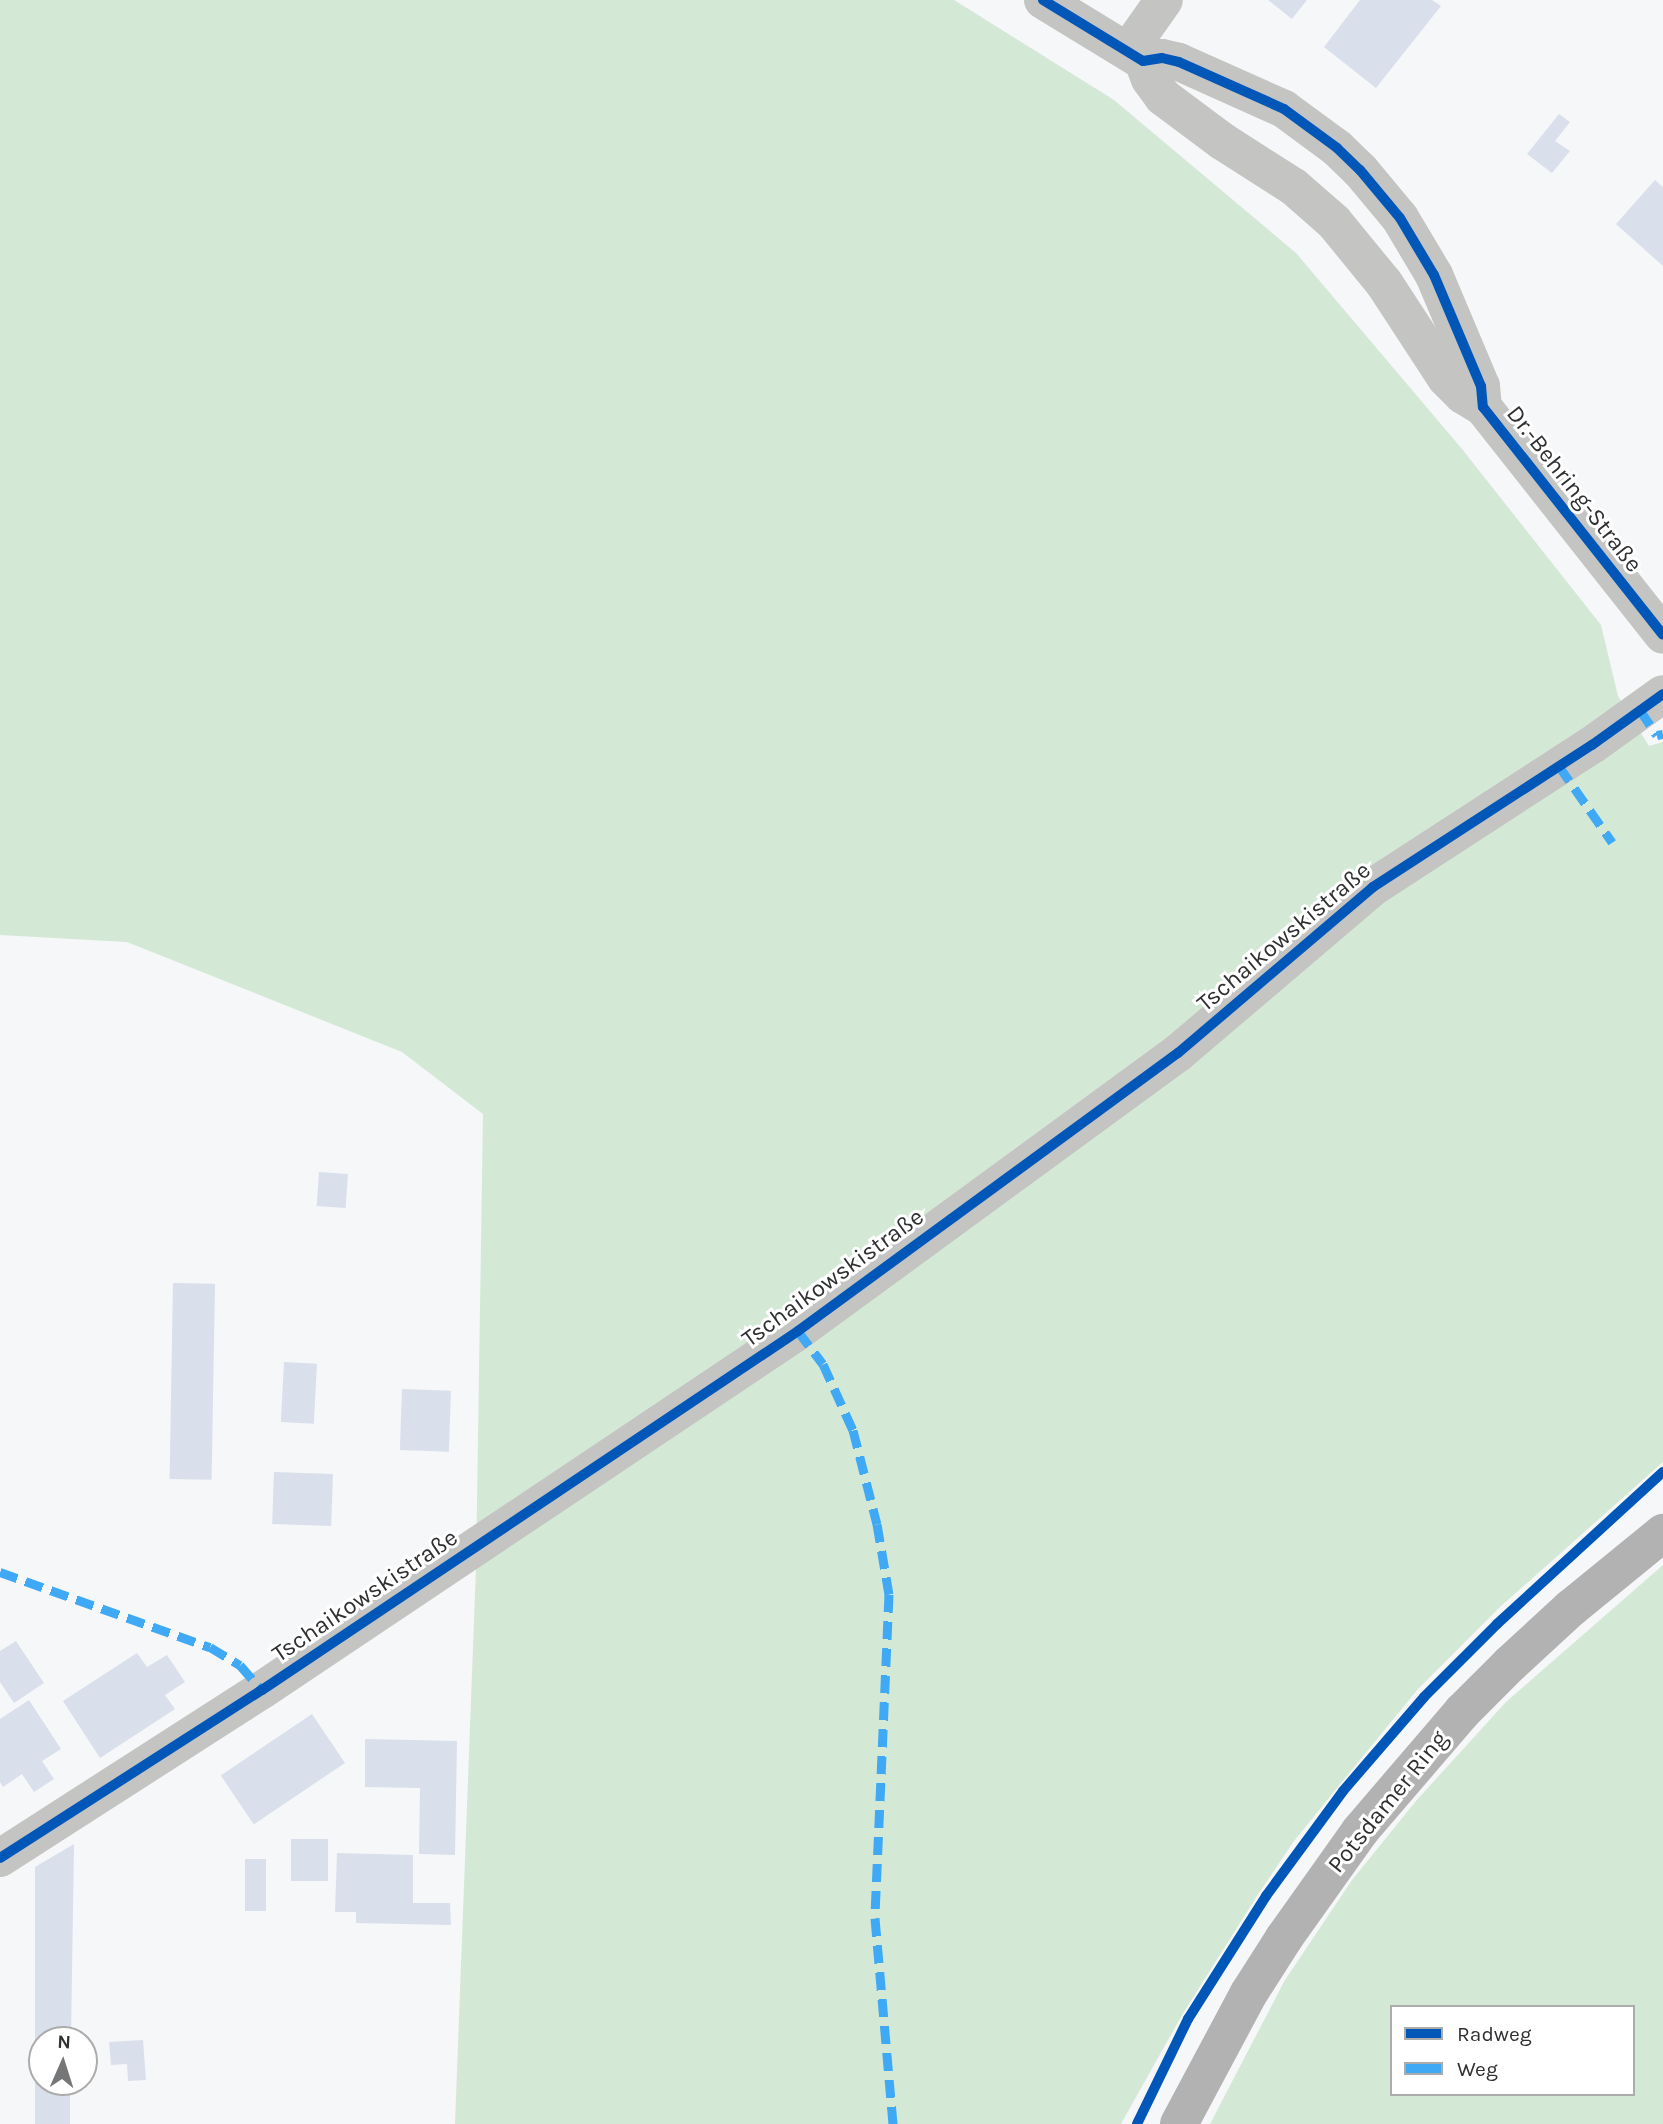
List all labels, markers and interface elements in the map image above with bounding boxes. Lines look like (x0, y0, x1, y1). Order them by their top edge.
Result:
street label: Dr.-Behring-Straße (1500, 400, 1648, 578)
street label: Tschaikowskistraße (1191, 856, 1377, 1018)
street label: Tschaikowskistraße (737, 1202, 929, 1354)
street label: Tschaikowskistraße (267, 1523, 463, 1669)
street label: Potsdamer Ring (1322, 1725, 1454, 1879)
legend (1390, 2005, 1635, 2096)
text: Radweg (1457, 2022, 1532, 2046)
north arrow (28, 2026, 98, 2096)
text: N (57, 2031, 71, 2053)
text: Weg (1457, 2057, 1498, 2081)

